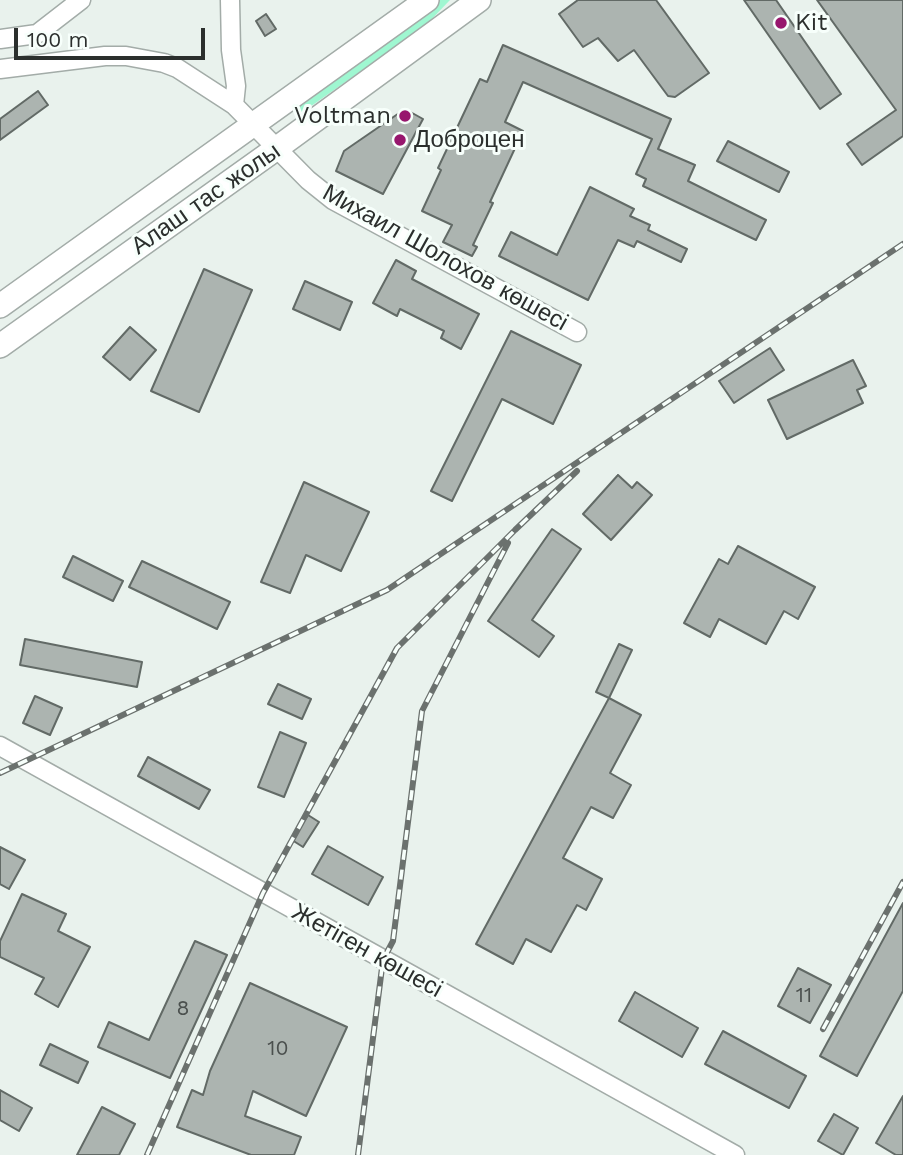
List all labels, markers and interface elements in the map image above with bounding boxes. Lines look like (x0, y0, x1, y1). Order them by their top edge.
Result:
place label: Kit (795, 9, 827, 37)
scale bar (18, 14, 208, 58)
marker: Kit (773, 15, 789, 31)
text: 100 m (27, 27, 89, 52)
place label: Voltman (294, 102, 391, 130)
marker: Voltman (397, 108, 413, 124)
place label: Доброцен (414, 126, 524, 154)
marker: Доброцен (392, 132, 408, 148)
street label: Алаш тас жолы (126, 137, 286, 261)
street label: Михаил Шолохов көшесі (317, 178, 573, 338)
street label: Жетіген көшесі (287, 898, 447, 1004)
house number: 11 (796, 983, 812, 1009)
house number: 8 (177, 996, 189, 1022)
house number: 10 (267, 1036, 289, 1062)

